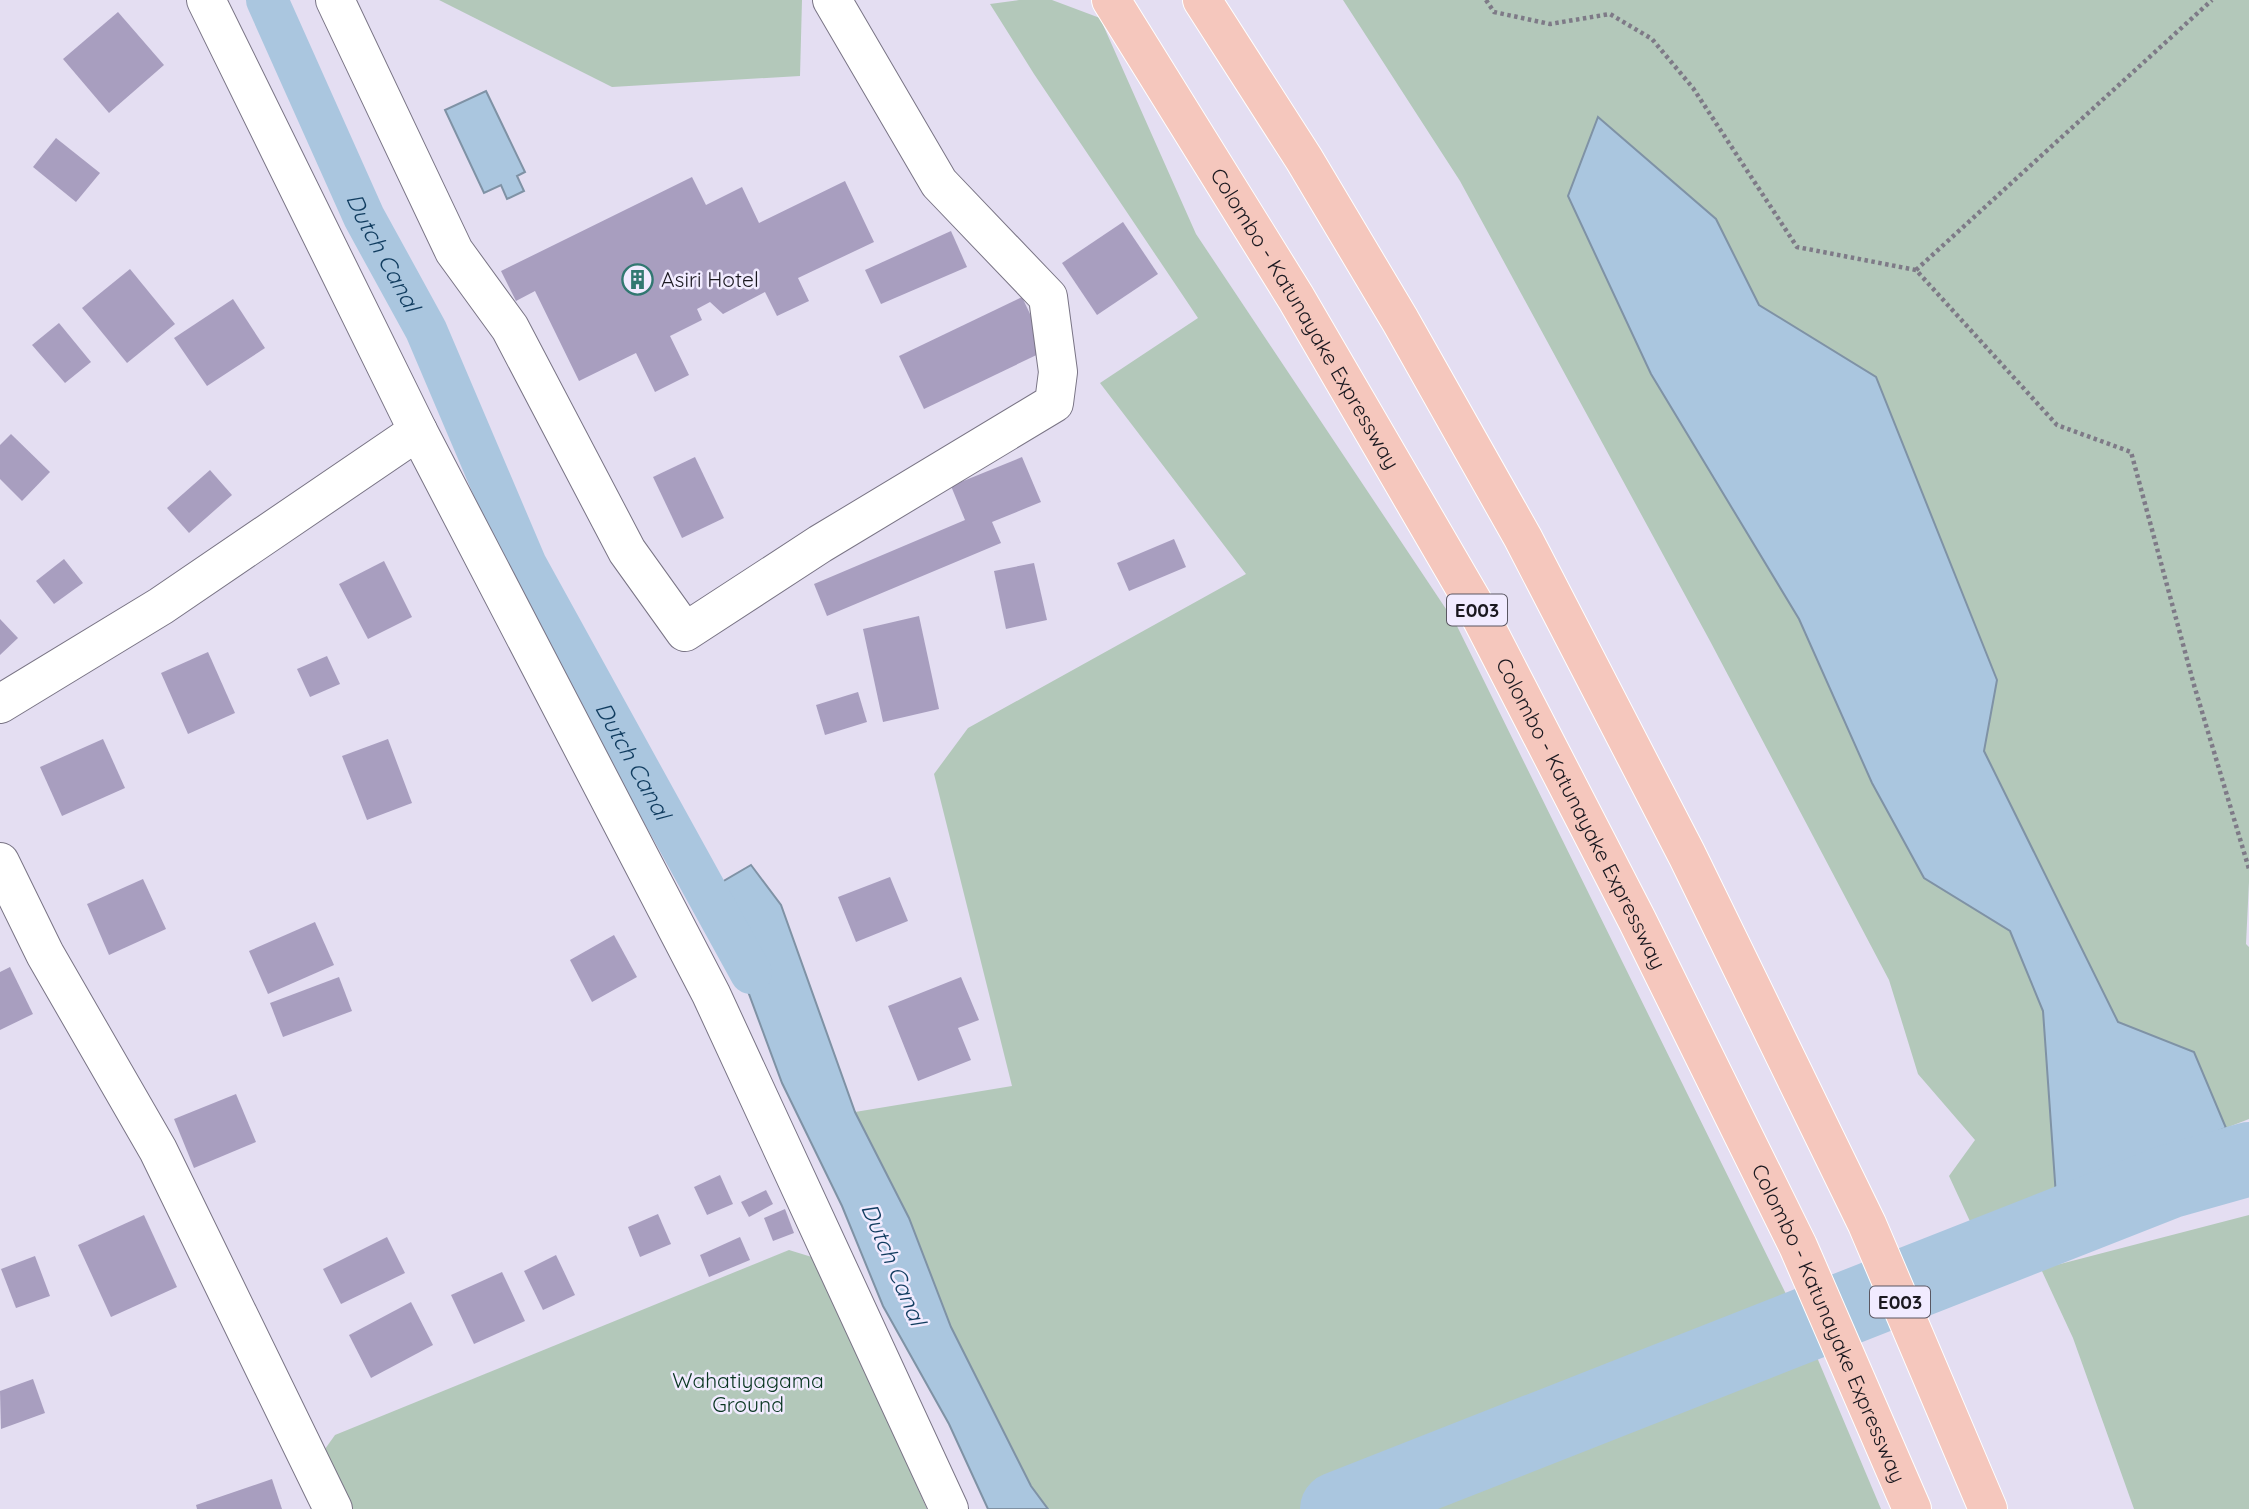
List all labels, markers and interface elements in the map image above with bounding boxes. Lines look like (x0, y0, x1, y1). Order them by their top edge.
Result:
street label: Colombo - Katunayake Expressway (1205, 163, 1406, 473)
water label: Dutch Canal (341, 188, 429, 319)
building icon: Asiri Hotel (621, 262, 655, 296)
place label: Asiri Hotel (661, 266, 759, 292)
road number: E003 (1447, 594, 1507, 625)
street label: Colombo - Katunayake Expressway (1491, 653, 1672, 973)
water label: Dutch Canal (590, 696, 679, 827)
street label: Colombo - Katunayake Expressway (1746, 1159, 1912, 1486)
water label: Dutch Canal (855, 1198, 934, 1332)
road number: E003 (1870, 1286, 1930, 1318)
park label: Wahatiyagama Ground (672, 1367, 824, 1417)

